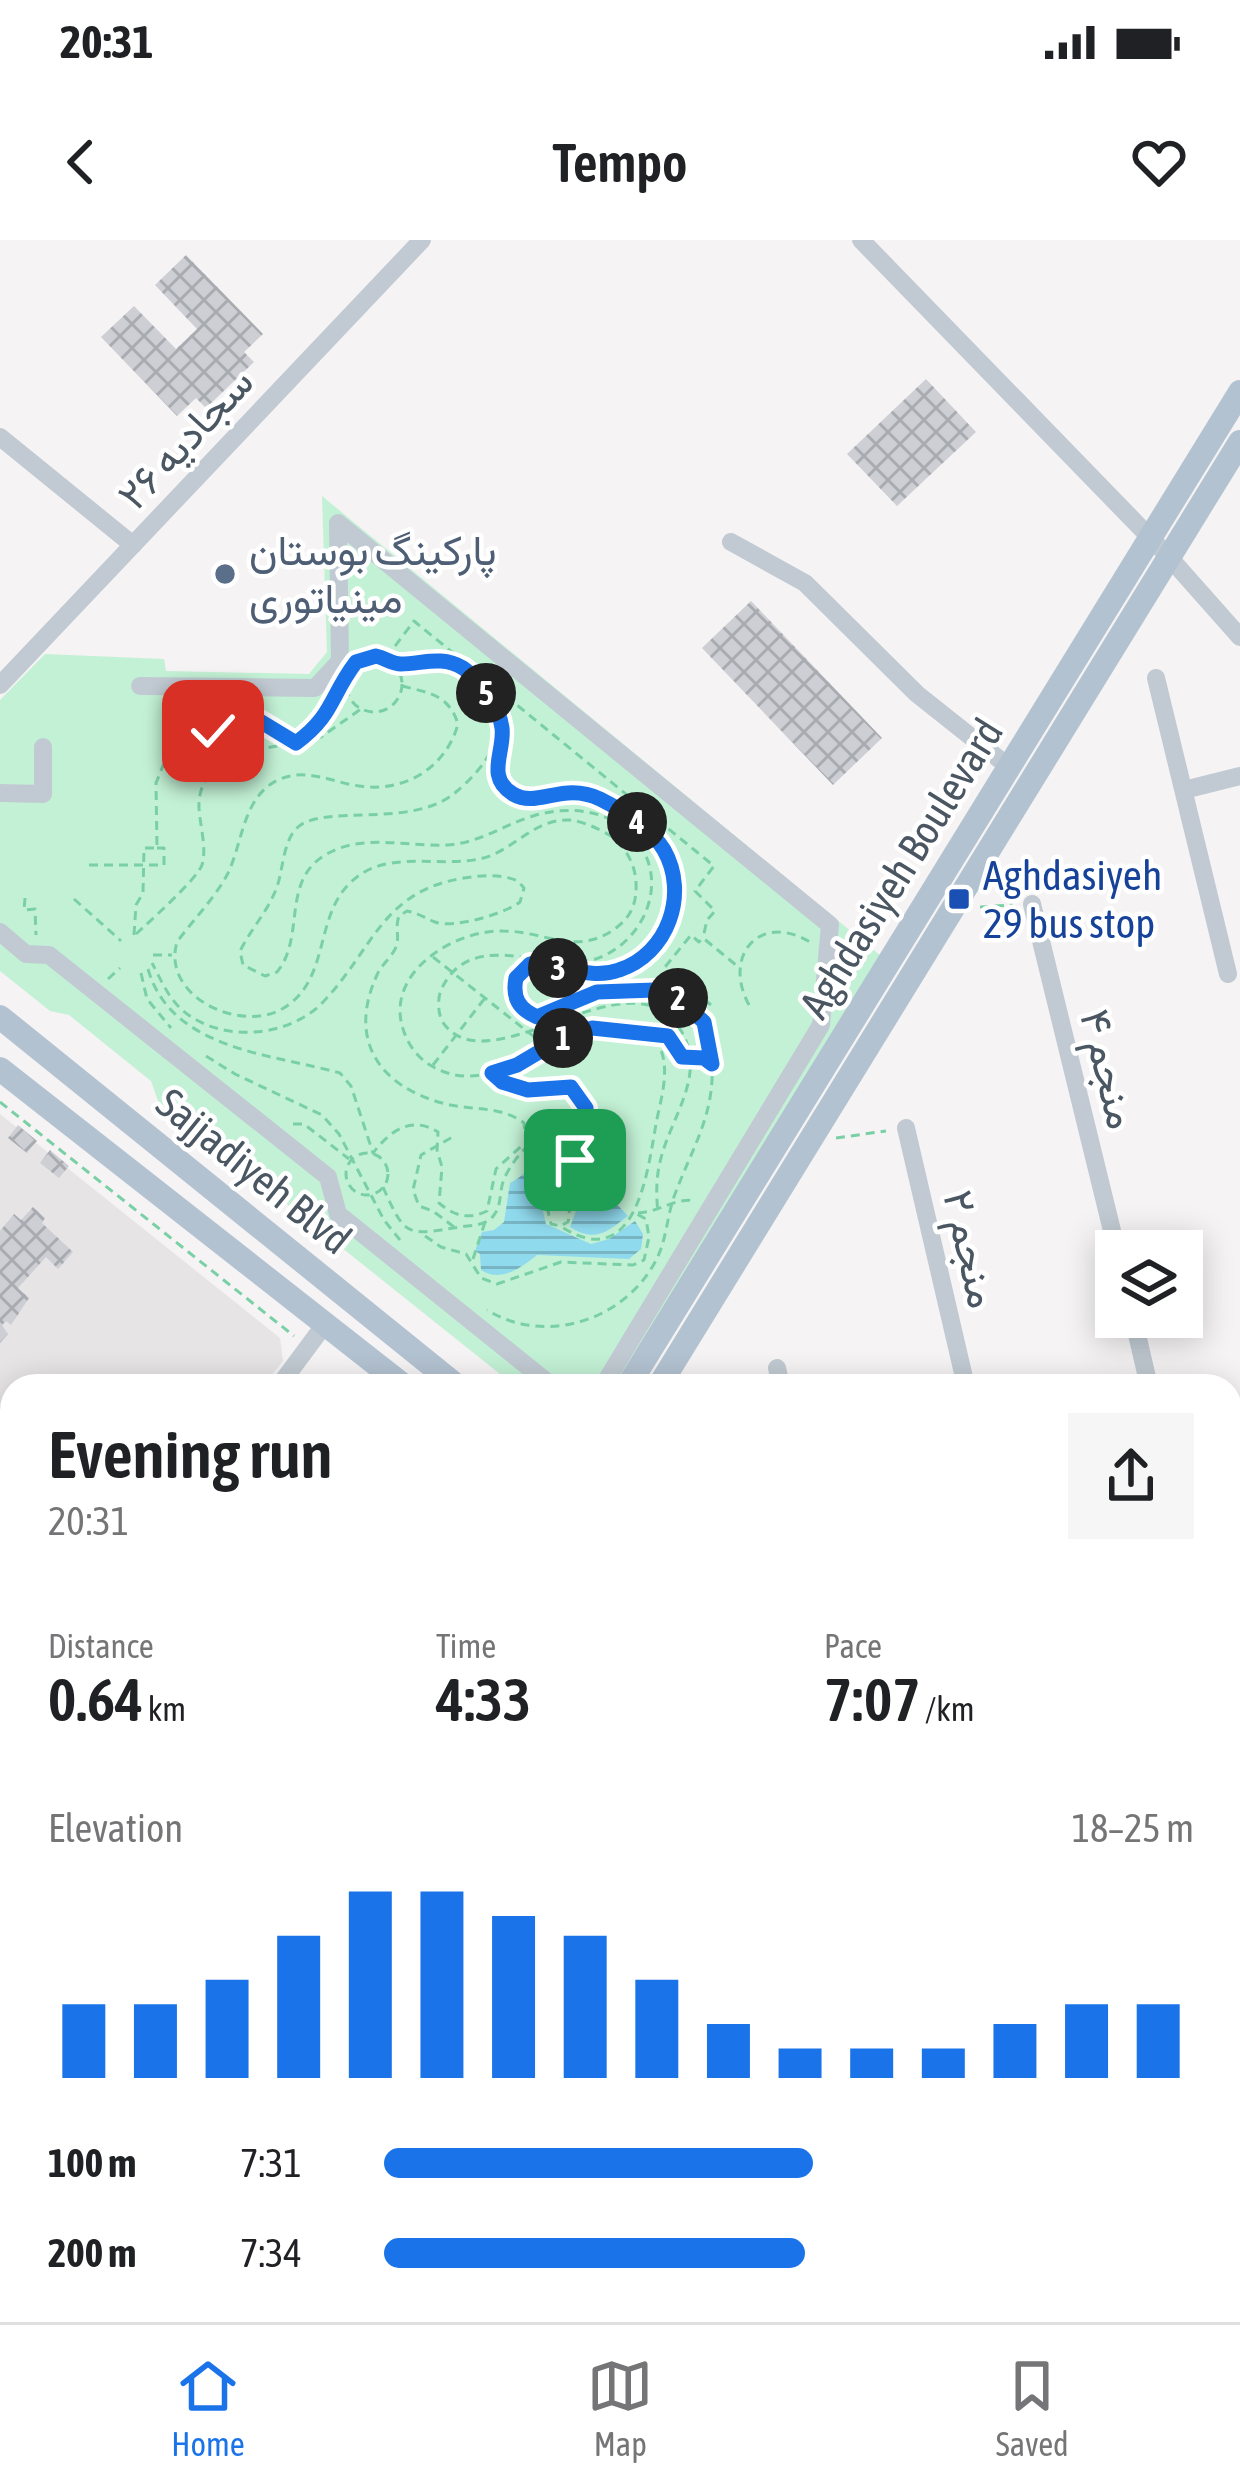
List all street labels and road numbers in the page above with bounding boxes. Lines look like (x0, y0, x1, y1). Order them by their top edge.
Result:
street label: سجادیه ۲۶ (107, 357, 263, 519)
street label: Aghdasiyeh Boulevard (790, 710, 1012, 1026)
street label: منجم ۴ (1067, 1004, 1147, 1135)
street label: Sajjadiyeh Blvd (148, 1078, 360, 1264)
street label: منجم ۲ (930, 1185, 1008, 1314)

